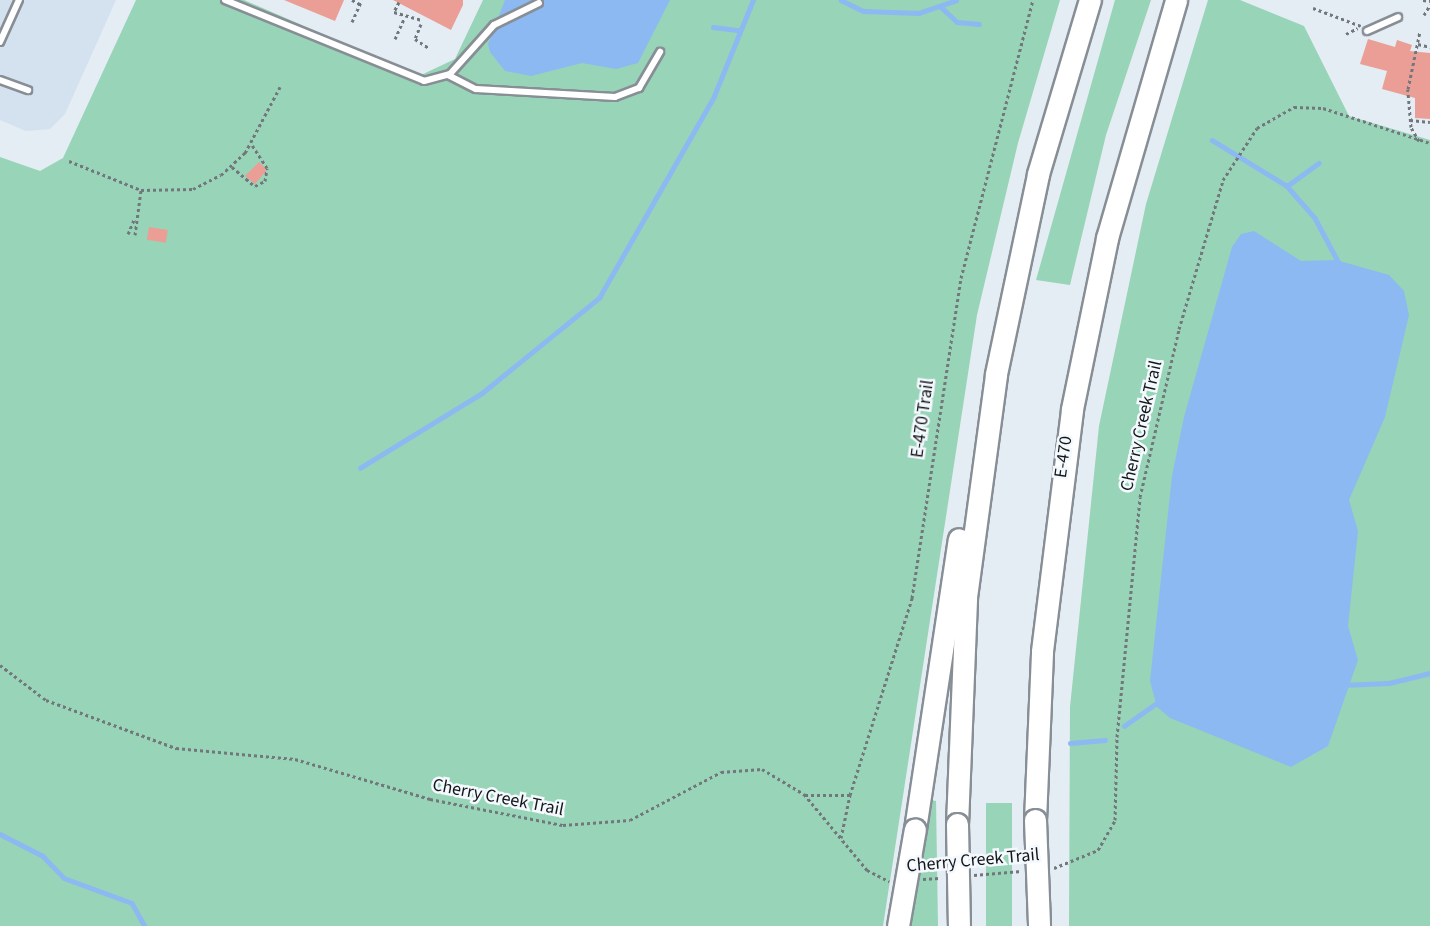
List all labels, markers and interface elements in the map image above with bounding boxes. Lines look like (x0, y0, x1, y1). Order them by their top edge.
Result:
street label: Cherry Creek Trail (1116, 359, 1168, 493)
street label: E-470 Trail (907, 379, 939, 459)
street label: E-470 (1050, 435, 1078, 479)
street label: Cherry Creek Trail (430, 775, 566, 821)
street label: Cherry Creek Trail (906, 844, 1040, 878)

